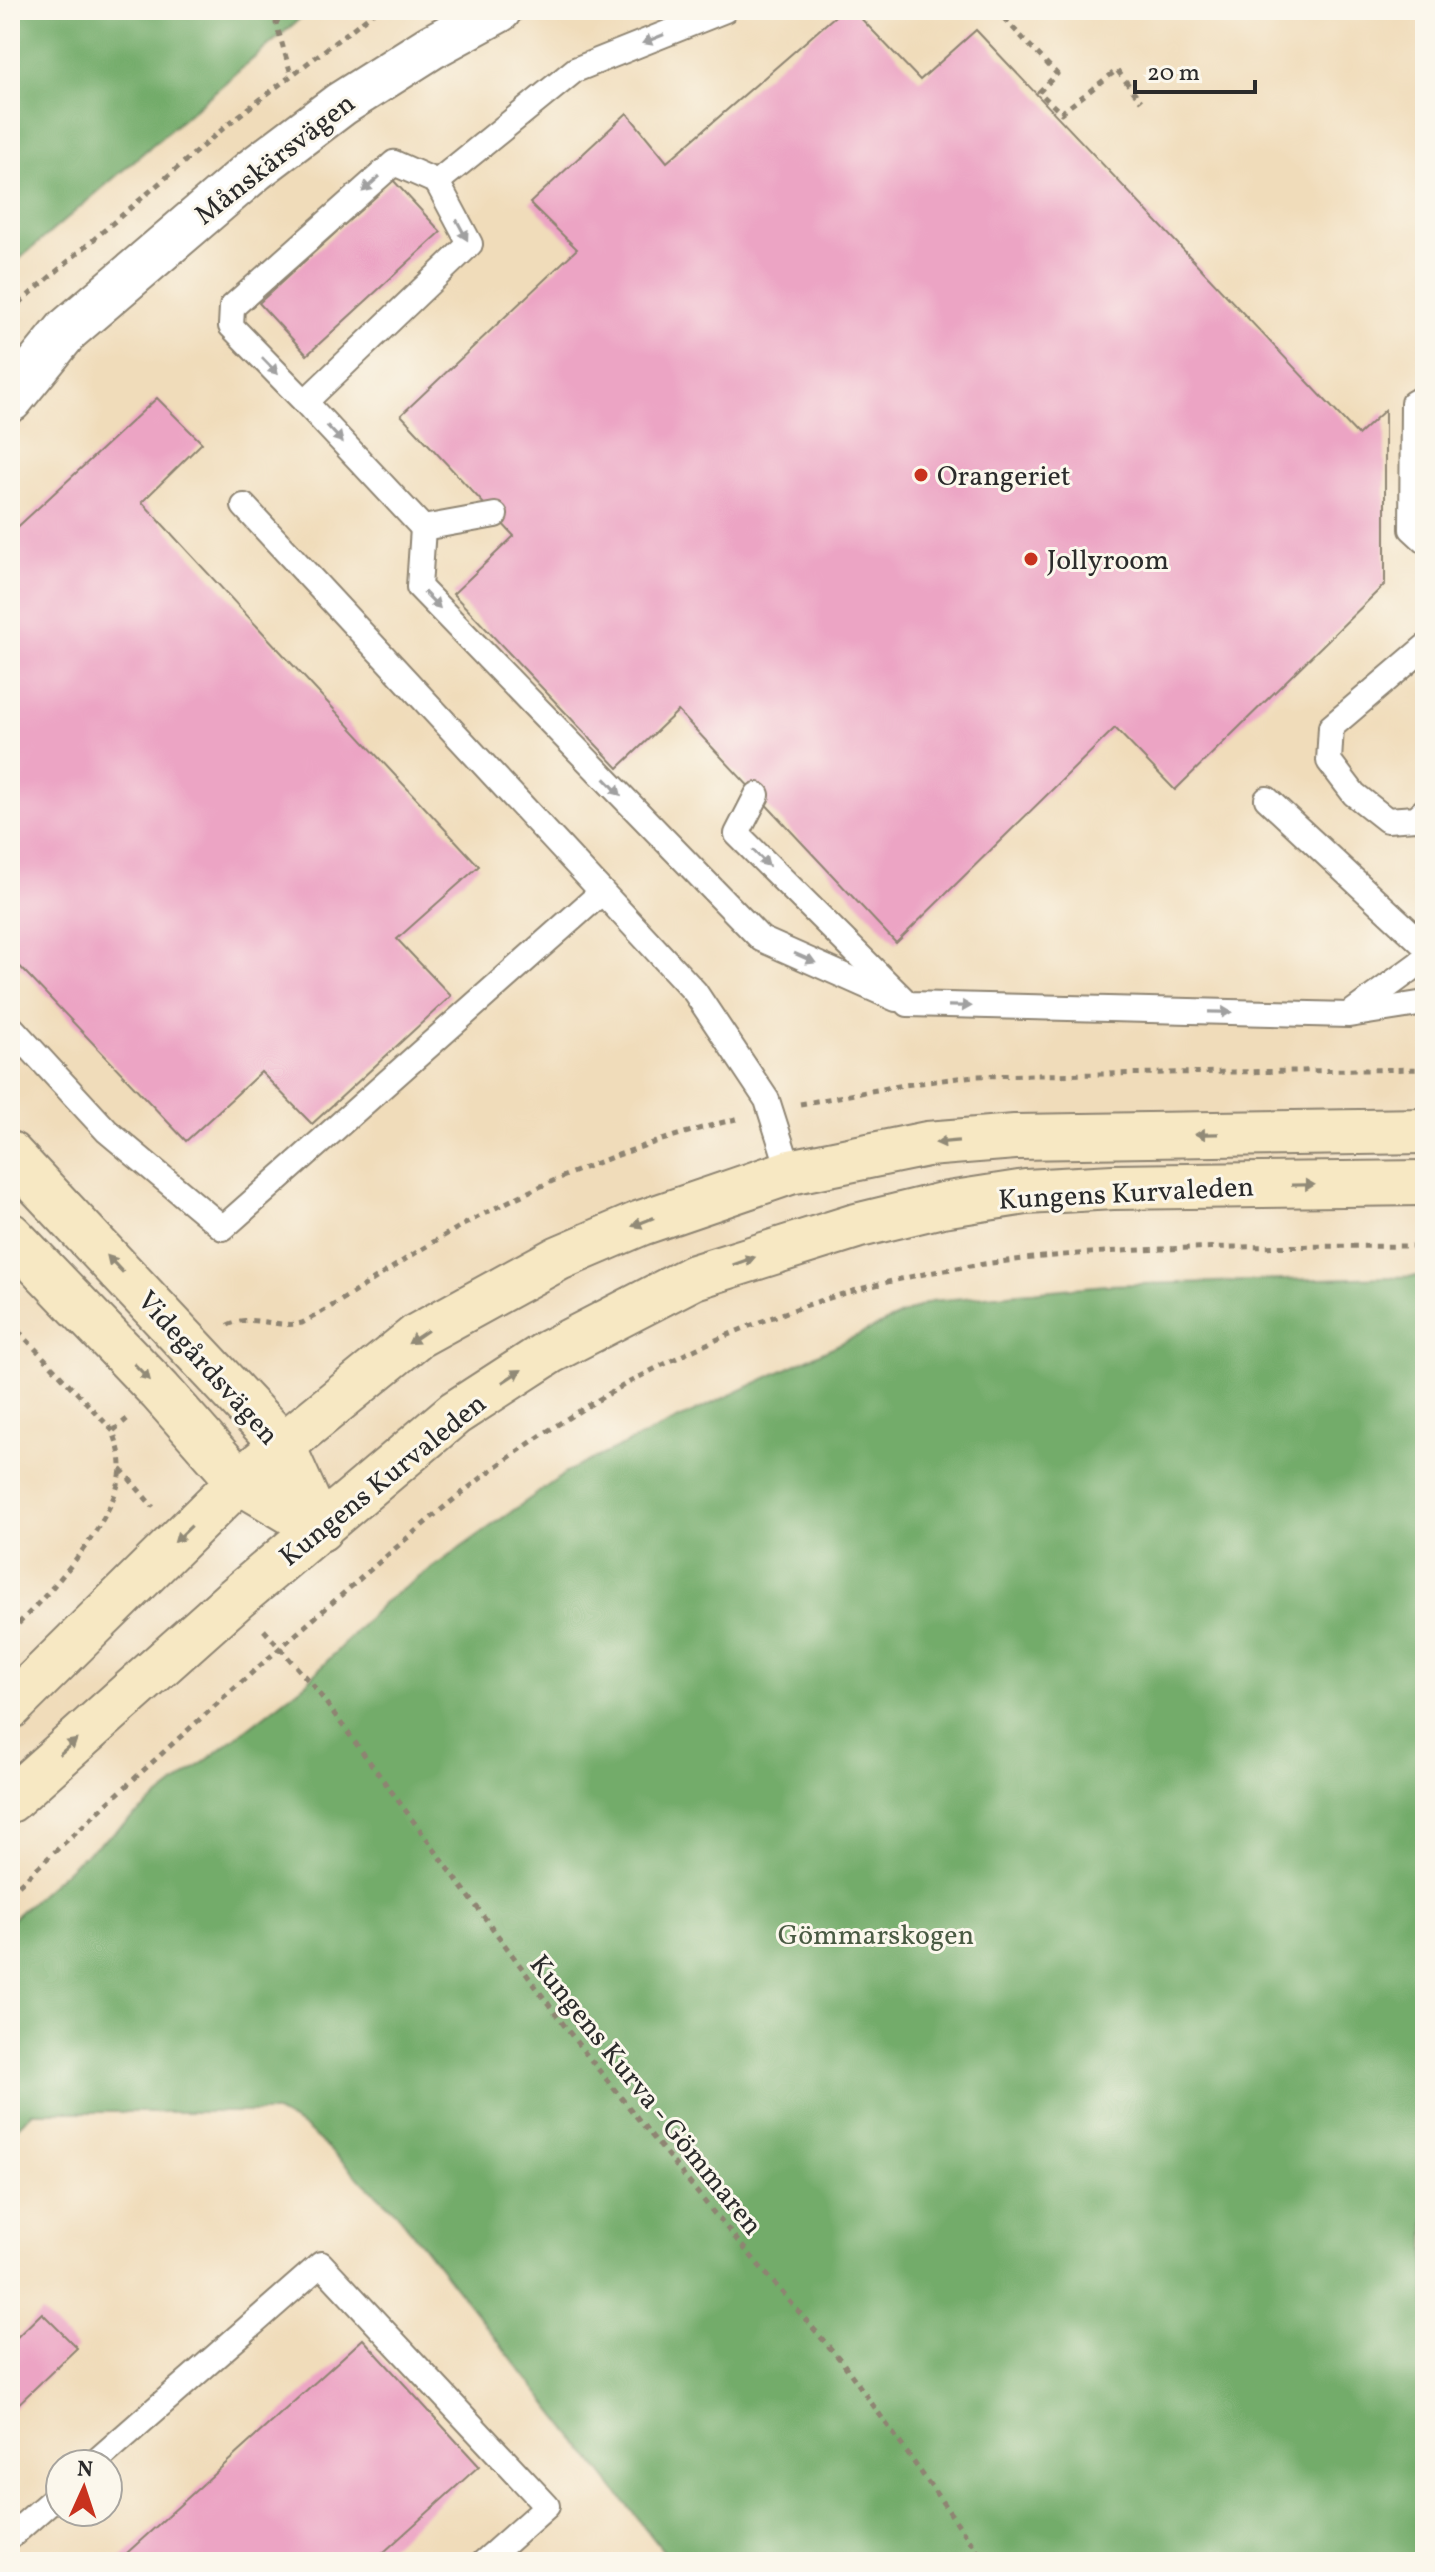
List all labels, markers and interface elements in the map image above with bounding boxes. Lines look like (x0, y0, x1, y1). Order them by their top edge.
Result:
one-way arrow (641, 33, 665, 46)
scale bar (1135, 44, 1255, 94)
text: 20 m (1147, 57, 1200, 91)
street label: Månskärsvägen (187, 85, 364, 235)
one-way arrow (361, 175, 380, 193)
one-way arrow (455, 218, 469, 241)
one-way arrow (260, 356, 279, 375)
one-way arrow (325, 424, 343, 443)
place label: Orangeriet (937, 458, 1071, 497)
marker: Orangeriet (912, 466, 930, 484)
place label: Jollyroom (1047, 542, 1169, 581)
marker: Jollyroom (1022, 550, 1040, 568)
one-way arrow (422, 590, 441, 609)
one-way arrow (603, 777, 622, 796)
one-way arrow (751, 848, 770, 867)
one-way arrow (793, 952, 816, 965)
one-way arrow (948, 999, 973, 1012)
one-way arrow (1208, 1005, 1233, 1018)
one-way arrow (1194, 1128, 1219, 1140)
one-way arrow (934, 1136, 959, 1149)
street label: Kungens Kurvaleden (997, 1168, 1255, 1221)
one-way arrow (1291, 1179, 1316, 1191)
one-way arrow (631, 1216, 655, 1229)
one-way arrow (732, 1254, 756, 1266)
one-way arrow (106, 1255, 124, 1274)
street label: Videgårdsvägen (127, 1283, 287, 1454)
one-way arrow (407, 1329, 428, 1344)
one-way arrow (132, 1362, 150, 1381)
one-way arrow (501, 1369, 523, 1383)
street label: Kungens Kurvaleden (272, 1385, 495, 1577)
one-way arrow (174, 1525, 193, 1543)
one-way arrow (57, 1739, 77, 1756)
park label: Gömmarskogen (778, 1917, 974, 1956)
street label: Kungens Kurva - Gömmaren (519, 1947, 771, 2244)
north arrow (44, 2448, 124, 2528)
text: N (76, 2455, 94, 2486)

